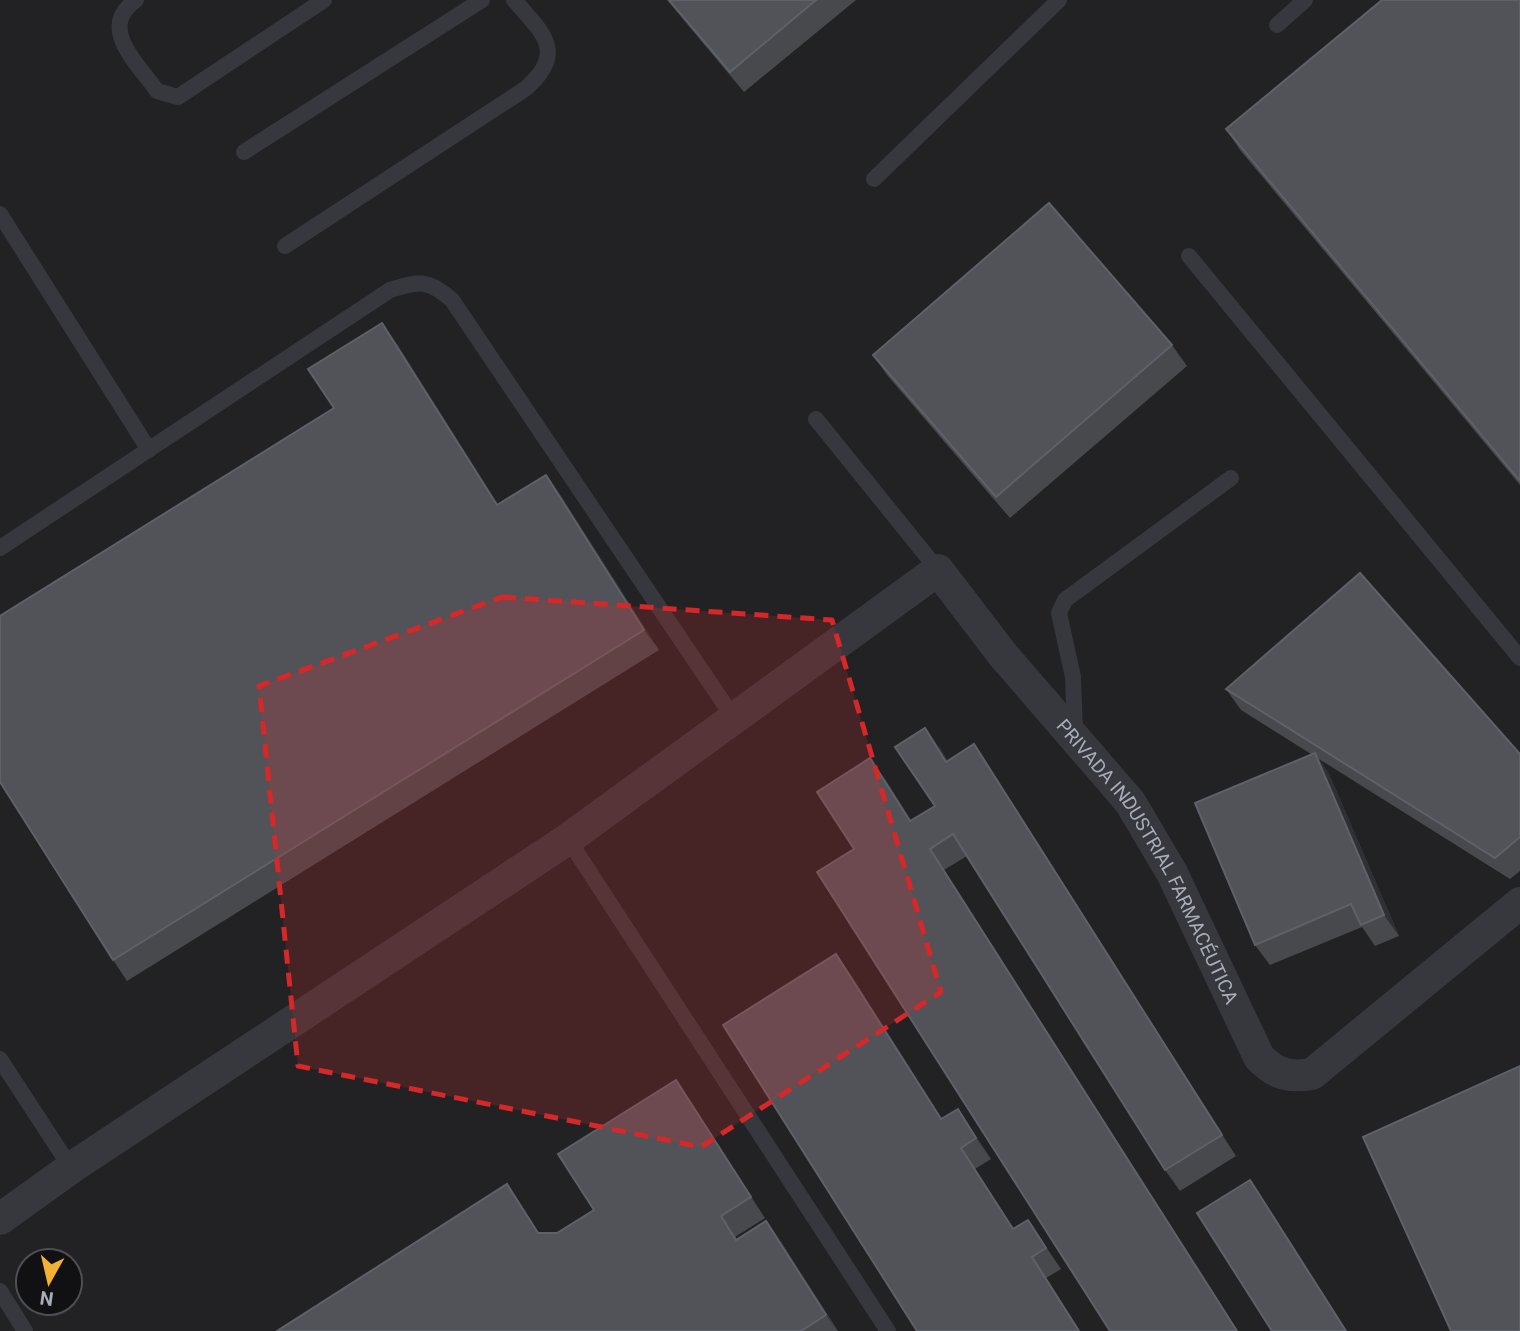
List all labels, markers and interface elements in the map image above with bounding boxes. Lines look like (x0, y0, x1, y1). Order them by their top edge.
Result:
street label: PRIVADA INDUSTRIAL FARMACÉUTICA (1052, 715, 1243, 1008)
north arrow (14, 1247, 84, 1317)
text: N (38, 1286, 55, 1311)

